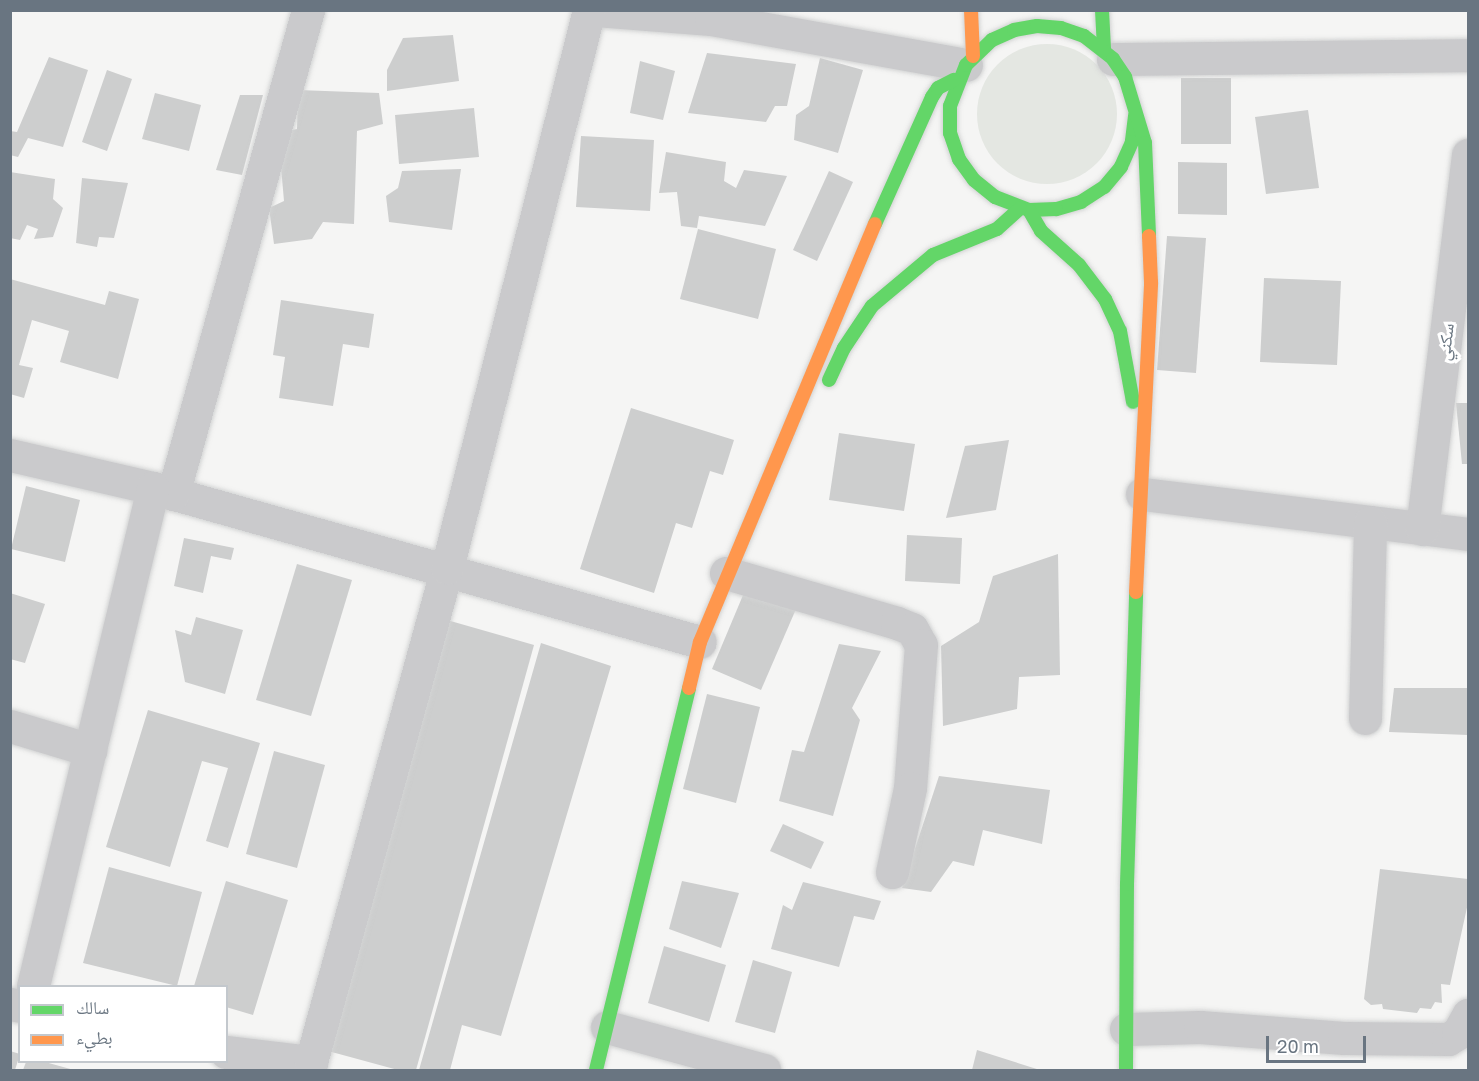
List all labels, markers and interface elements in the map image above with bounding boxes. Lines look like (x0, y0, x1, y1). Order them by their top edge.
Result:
street label: سكني (1432, 322, 1458, 362)
legend (18, 985, 228, 1063)
text: سالك (76, 996, 109, 1018)
scale bar (1269, 1024, 1370, 1062)
text: بطيء (76, 1026, 113, 1048)
text: 20 m (1277, 1035, 1319, 1057)

